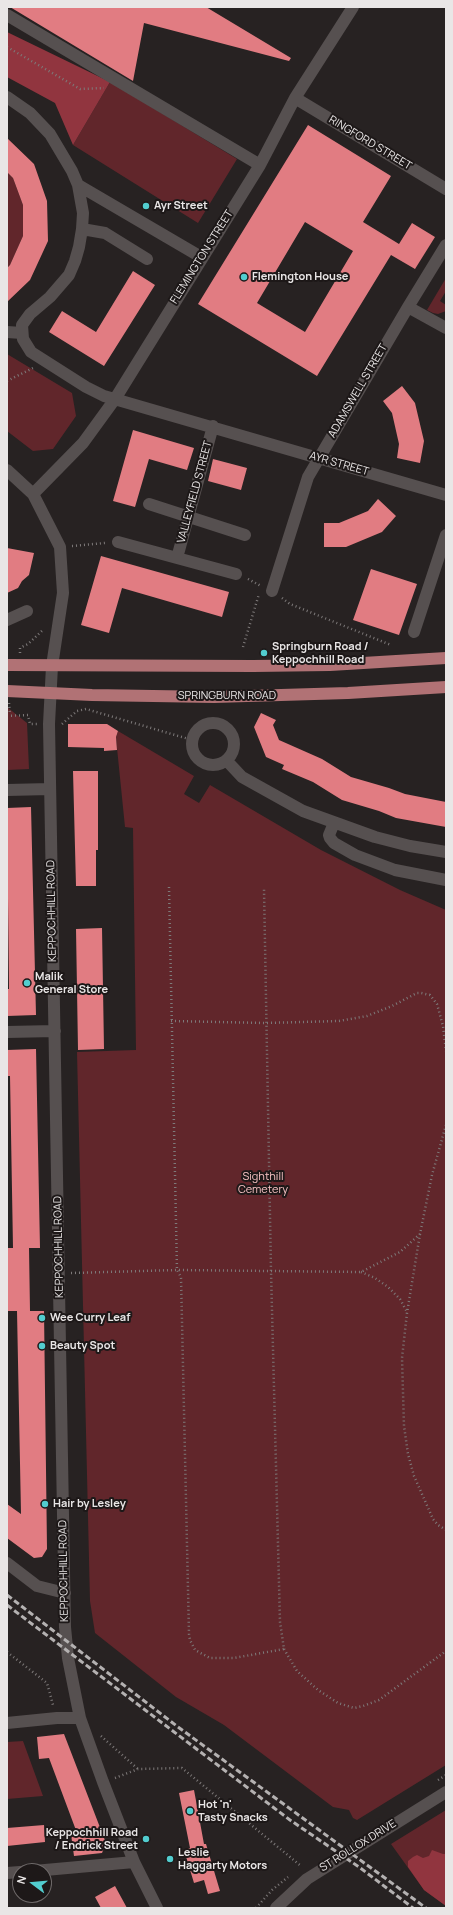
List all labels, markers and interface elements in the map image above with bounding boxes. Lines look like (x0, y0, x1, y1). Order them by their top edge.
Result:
street label: RINGFORD STREET (326, 113, 414, 173)
place label: Ayr Street (154, 199, 208, 213)
marker: Ayr Street (141, 201, 151, 211)
street label: FLEMINGTON STREET (168, 208, 236, 306)
place label: Flemington House (252, 270, 348, 284)
marker: Flemington House (239, 272, 249, 282)
street label: ADAMSWELL STREET (326, 342, 390, 440)
street label: VALLEYFIELD STREET (175, 439, 215, 545)
street label: AYR STREET (308, 449, 370, 479)
place label: Springburn Road / Keppochhill Road (272, 640, 368, 666)
marker: Springburn Road / Keppochhill Road (259, 648, 269, 658)
street label: SPRINGBURN ROAD (178, 689, 276, 703)
street label: KEPPOCHHILL ROAD (45, 860, 59, 962)
place label: Malik General Store (35, 970, 108, 996)
marker: Malik General Store (22, 978, 32, 988)
park label: Sighthill Cemetery (238, 1170, 288, 1196)
street label: KEPPOCHHILL ROAD (52, 1196, 66, 1298)
place label: Wee Curry Leaf (50, 1311, 130, 1325)
marker: Wee Curry Leaf (37, 1313, 47, 1323)
place label: Beauty Spot (50, 1339, 115, 1353)
marker: Beauty Spot (37, 1341, 47, 1351)
place label: Hair by Lesley (53, 1497, 126, 1511)
marker: Hair by Lesley (40, 1499, 50, 1509)
street label: KEPPOCHHILL ROAD (57, 1520, 71, 1622)
place label: Hot 'n' Tasty Snacks (198, 1798, 268, 1824)
marker: Hot 'n' Tasty Snacks (185, 1806, 195, 1816)
street label: ST ROLLOX DRIVE (317, 1817, 399, 1875)
place label: Keppochhill Road / Endrick Street (46, 1826, 138, 1852)
marker: Keppochhill Road / Endrick Street (141, 1834, 151, 1844)
place label: Leslie Haggarty Motors (178, 1846, 267, 1872)
marker: Leslie Haggarty Motors (165, 1854, 175, 1864)
north arrow (12, 1863, 52, 1903)
text: N (13, 1874, 29, 1886)

